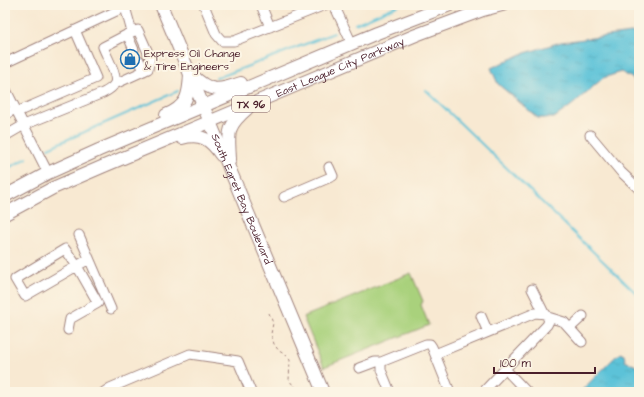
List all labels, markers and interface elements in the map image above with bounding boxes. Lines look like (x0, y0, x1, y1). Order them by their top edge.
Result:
street label: East League City Parkway (274, 34, 407, 101)
place label: Express Oil Change & Tire Engineers (144, 46, 240, 75)
shop icon: Express Oil Change & Tire Engineers (119, 48, 141, 70)
road number: TX 96 (232, 96, 270, 112)
street label: South Egret Bay Boulevard (208, 131, 276, 267)
scale bar (494, 349, 595, 375)
text: 100 m (500, 355, 531, 372)

